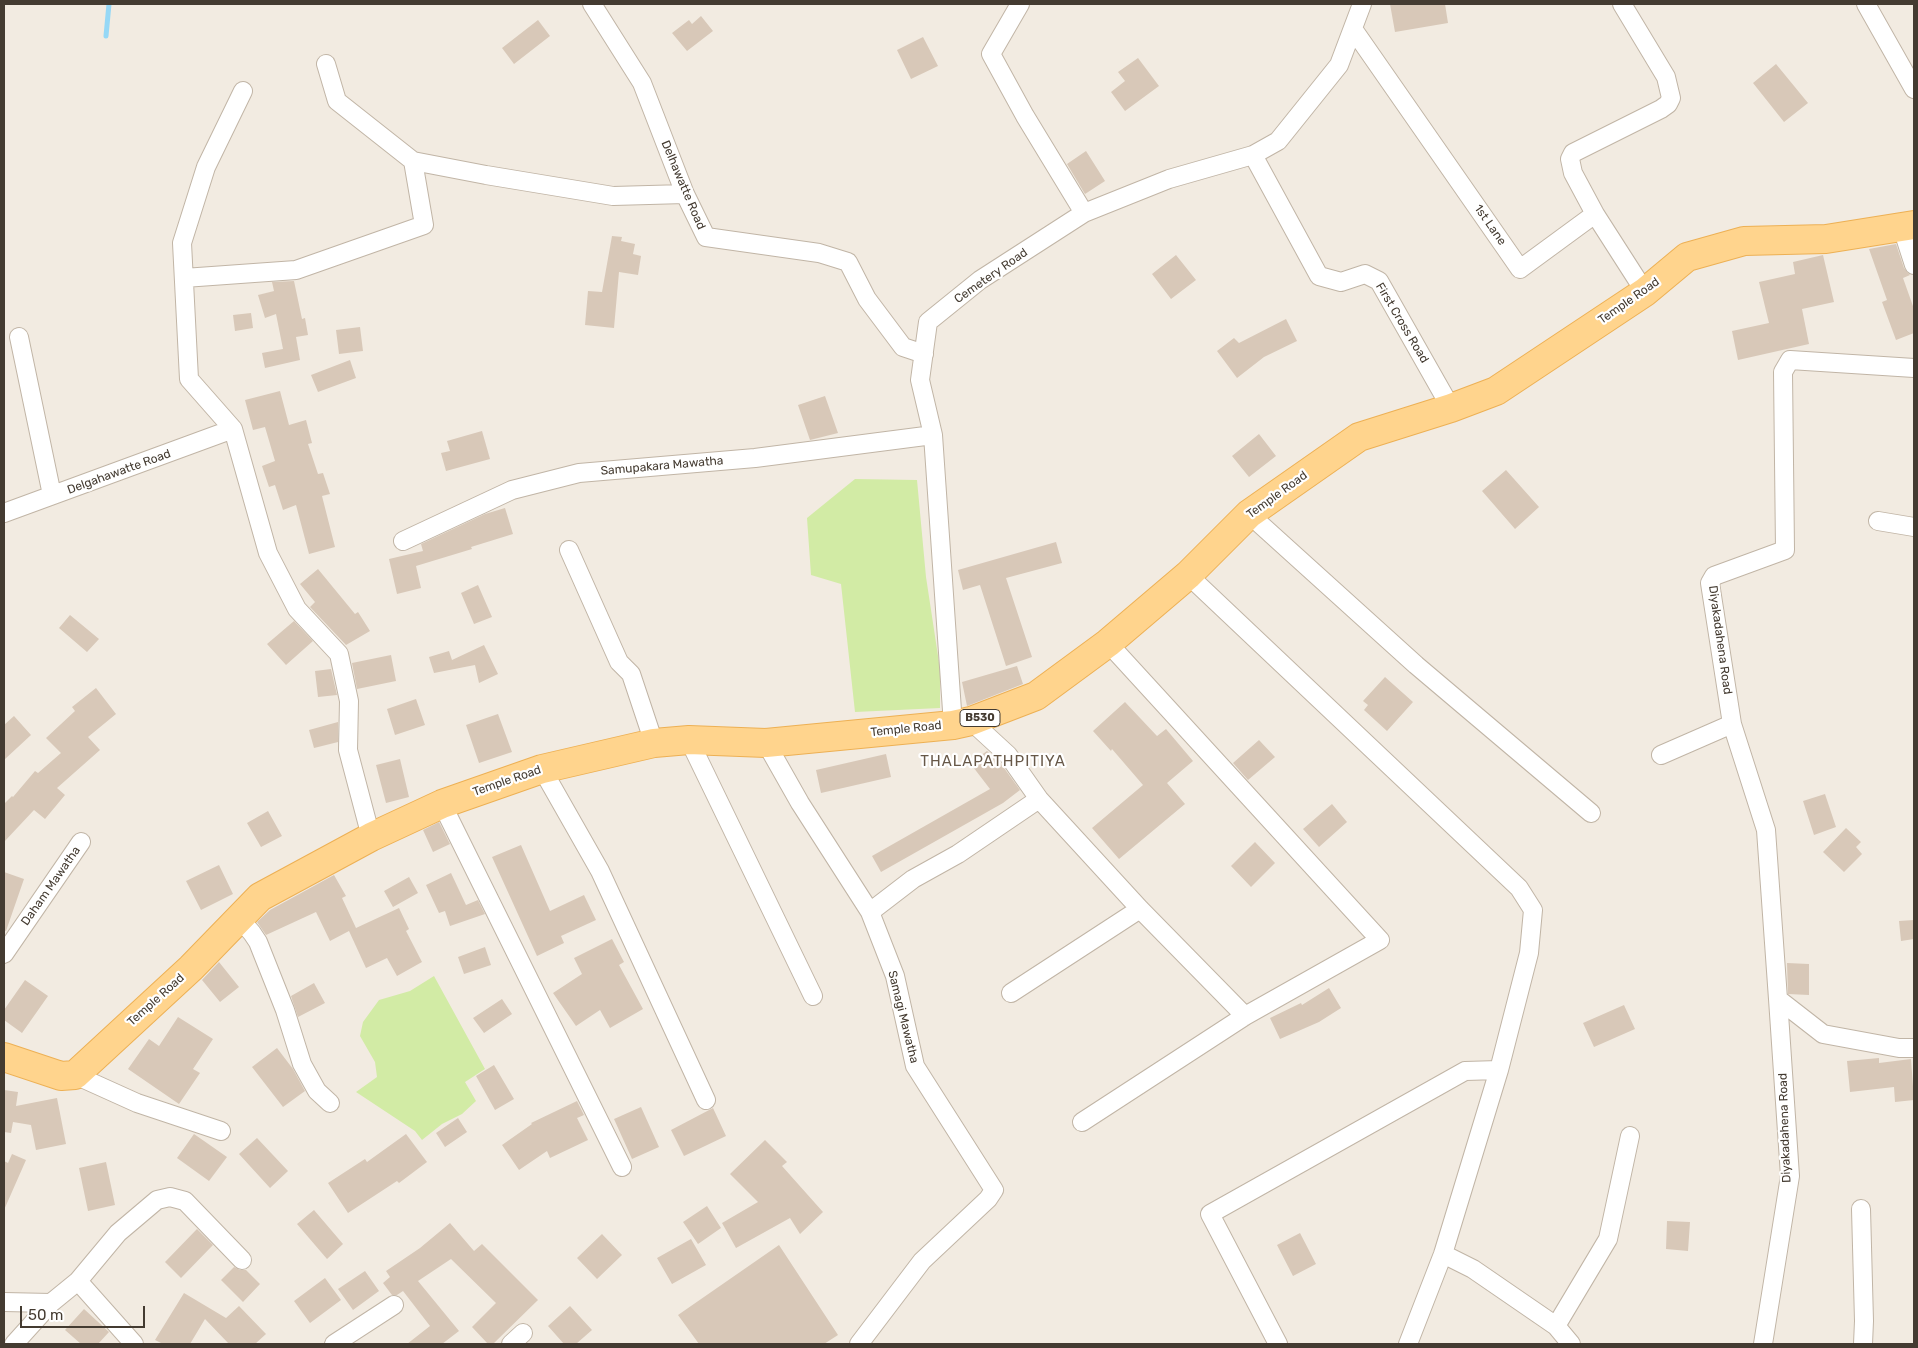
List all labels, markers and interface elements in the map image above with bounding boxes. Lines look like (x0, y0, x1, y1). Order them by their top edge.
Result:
street label: Delhawatte Road (658, 138, 708, 232)
street label: 1st Lane (1471, 202, 1509, 248)
street label: Cemetery Road (952, 245, 1030, 307)
street label: Temple Road (1596, 275, 1662, 327)
street label: First Cross Road (1372, 280, 1432, 366)
street label: Delgahawatte Road (65, 447, 173, 497)
street label: Samupakara Mawatha (600, 453, 724, 479)
street label: Temple Road (1244, 468, 1310, 522)
street label: Diyakadahena Road (1705, 585, 1735, 695)
road number: B530 (960, 710, 1000, 726)
street label: Temple Road (870, 718, 942, 740)
district label: THALAPATHPITIYA (918, 753, 1068, 771)
street label: Temple Road (471, 763, 543, 799)
street label: Daham Mawatha (18, 844, 84, 928)
street label: Samagi Mawatha (885, 969, 921, 1065)
street label: Temple Road (125, 971, 187, 1029)
street label: Diyakadahena Road (1776, 1073, 1794, 1183)
scale bar (22, 1296, 148, 1328)
text: 50 m (28, 1306, 63, 1324)

